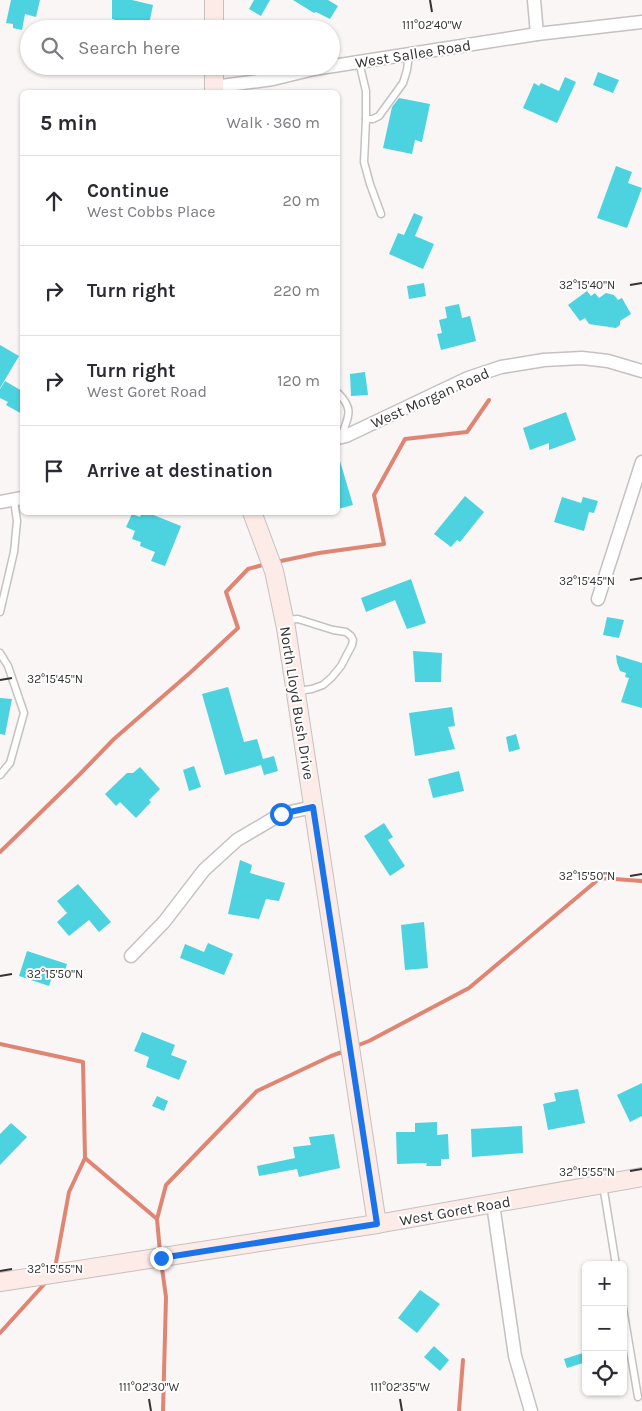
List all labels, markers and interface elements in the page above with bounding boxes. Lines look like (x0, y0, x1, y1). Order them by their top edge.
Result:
text: 111°02'40"W (402, 18, 462, 32)
search box (20, 20, 340, 75)
icon: search (38, 34, 66, 62)
street label: West Sallee Road (354, 36, 472, 72)
text: Search here (78, 37, 180, 59)
text: 5 min (40, 111, 97, 135)
text: Walk · 360 m (227, 113, 320, 132)
text: Continue (87, 180, 169, 202)
icon: ahead (40, 187, 68, 215)
text: 20 m (282, 191, 320, 210)
text: West Cobbs Place (87, 202, 216, 221)
icon: right (40, 277, 68, 305)
text: 32°15'40"N (559, 278, 615, 292)
text: Turn right (87, 280, 176, 302)
text: 220 m (273, 281, 320, 300)
text: Turn right (87, 360, 176, 382)
street label: West Morgan Road (368, 364, 492, 432)
icon: right (40, 367, 68, 395)
text: 120 m (277, 371, 320, 390)
text: West Goret Road (87, 382, 207, 401)
icon: arrive (40, 457, 68, 485)
text: Arrive at destination (87, 460, 273, 482)
text: 32°15'45"N (559, 574, 615, 588)
street label: North Lloyd Bush Drive (276, 625, 318, 781)
text: 32°15'45"N (27, 672, 83, 686)
route start (270, 803, 293, 826)
text: 32°15'50"N (559, 869, 615, 883)
text: 32°15'50"N (27, 967, 83, 981)
text: 32°15'55"N (559, 1165, 615, 1179)
street label: West Goret Road (398, 1192, 512, 1230)
route end (150, 1247, 173, 1270)
map controls (582, 1261, 627, 1396)
button: + (582, 1261, 627, 1306)
text: 32°15'55"N (27, 1262, 83, 1276)
button: − (582, 1306, 627, 1351)
button: locate (582, 1351, 627, 1396)
text: 111°02'30"W (119, 1380, 179, 1394)
text: 111°02'35"W (370, 1380, 430, 1394)

